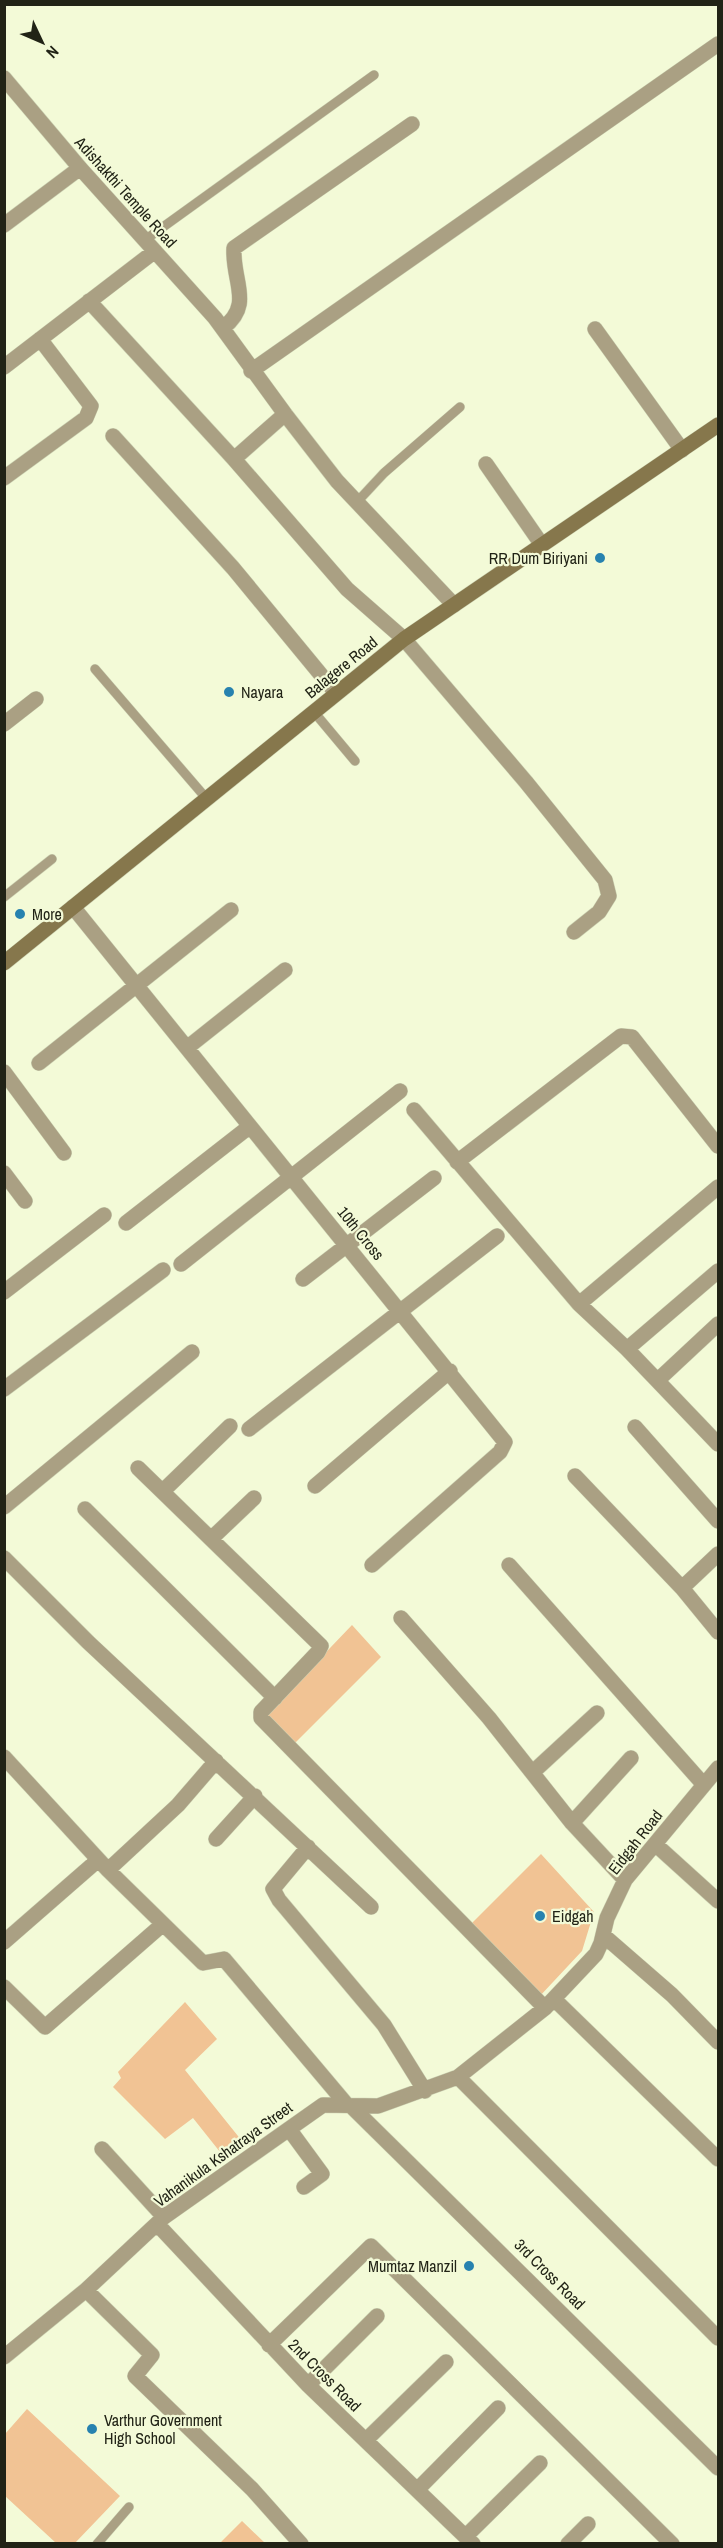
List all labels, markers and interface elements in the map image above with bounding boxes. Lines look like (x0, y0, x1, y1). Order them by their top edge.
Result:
north arrow (12, 12, 72, 72)
text: N (42, 41, 64, 63)
street label: Adishakthi Temple Road (69, 131, 182, 252)
place label: RR Dum Biriyani (489, 547, 588, 569)
marker: RR Dum Biriyani (593, 551, 607, 565)
street label: Balagere Road (300, 631, 382, 703)
place label: Nayara (241, 681, 284, 703)
marker: Nayara (222, 685, 236, 699)
place label: More (32, 903, 62, 925)
marker: More (13, 907, 27, 921)
street label: 10th Cross (332, 1201, 390, 1265)
street label: Eidgah Road (603, 1805, 667, 1879)
place label: Eidgah (552, 1905, 594, 1927)
marker: Eidgah (533, 1909, 547, 1923)
street label: Vahanikula Kshatraya Street (149, 2096, 297, 2212)
street label: 3rd Cross Road (510, 2234, 590, 2314)
place label: Mumtaz Manzil (368, 2255, 457, 2277)
marker: Mumtaz Manzil (462, 2259, 476, 2273)
street label: 2nd Cross Road (284, 2334, 366, 2416)
place label: Varthur Government High School (104, 2409, 222, 2449)
marker: Varthur Government High School (85, 2422, 99, 2436)

